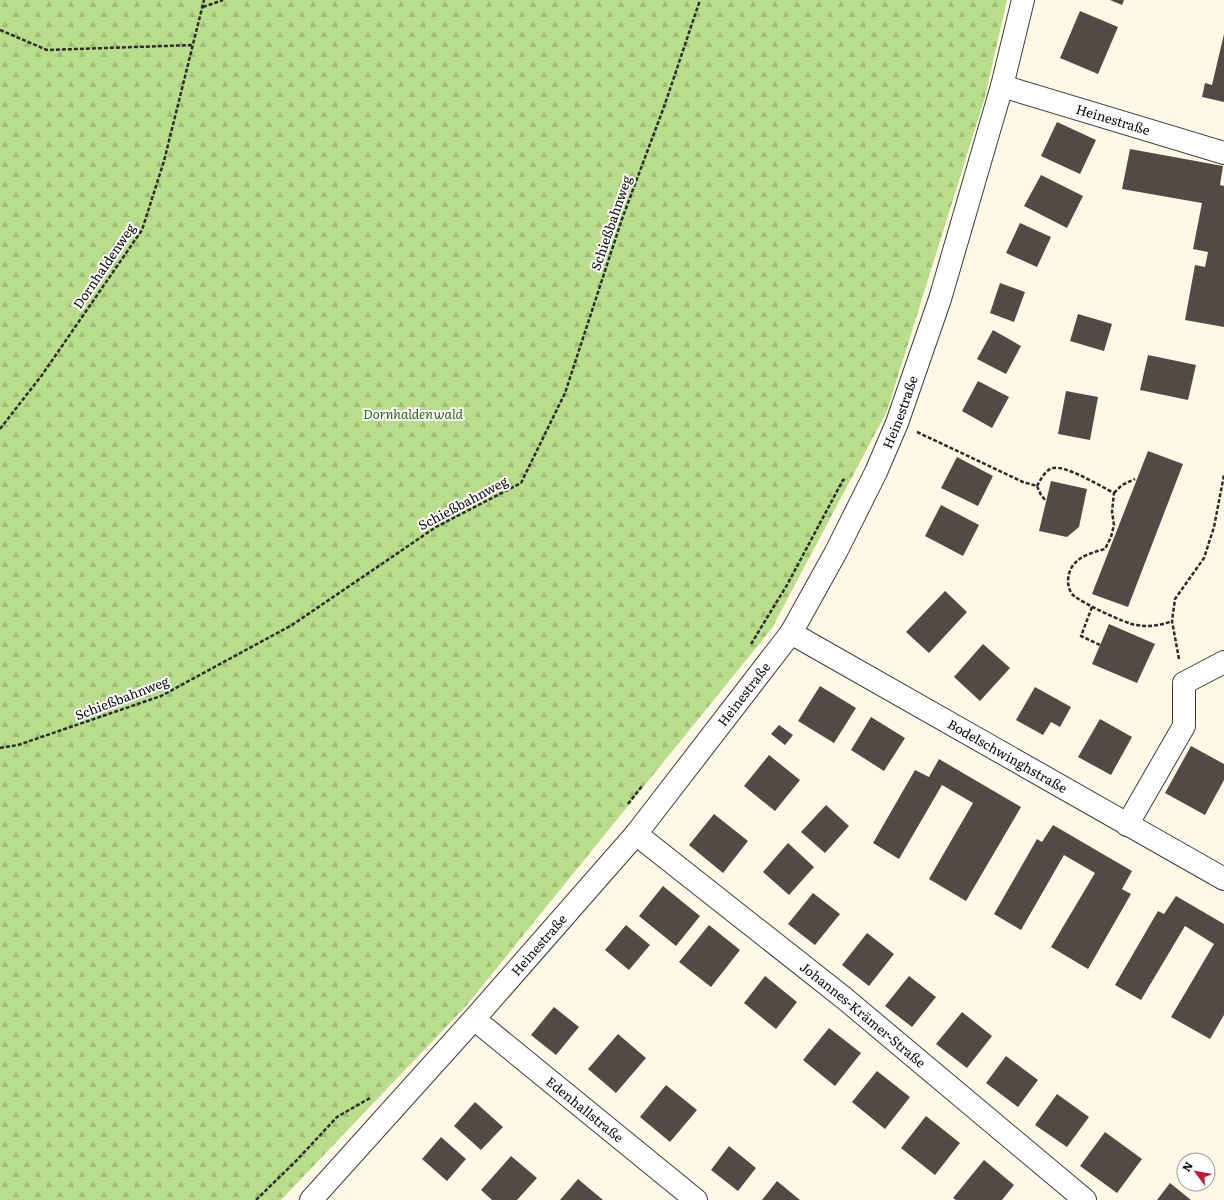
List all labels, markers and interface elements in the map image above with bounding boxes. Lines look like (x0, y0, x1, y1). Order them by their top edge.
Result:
street label: Heinestraße (1074, 99, 1153, 139)
street label: Schießbahnweg (585, 172, 636, 273)
street label: Dornhaldenweg (68, 219, 140, 312)
street label: Heinestraße (877, 373, 922, 451)
park label: Dornhaldenwald (363, 404, 463, 423)
street label: Schießbahnweg (415, 471, 512, 534)
street label: Heinestraße (713, 658, 774, 730)
street label: Schießbahnweg (72, 671, 172, 724)
street label: Bodelschwinghstraße (945, 714, 1071, 797)
street label: Heinestraße (506, 909, 571, 980)
street label: Johannes-Krämer-Straße (796, 957, 930, 1072)
street label: Edenhallstraße (542, 1072, 628, 1147)
north arrow (1176, 1152, 1216, 1192)
text: N (1177, 1158, 1196, 1174)

